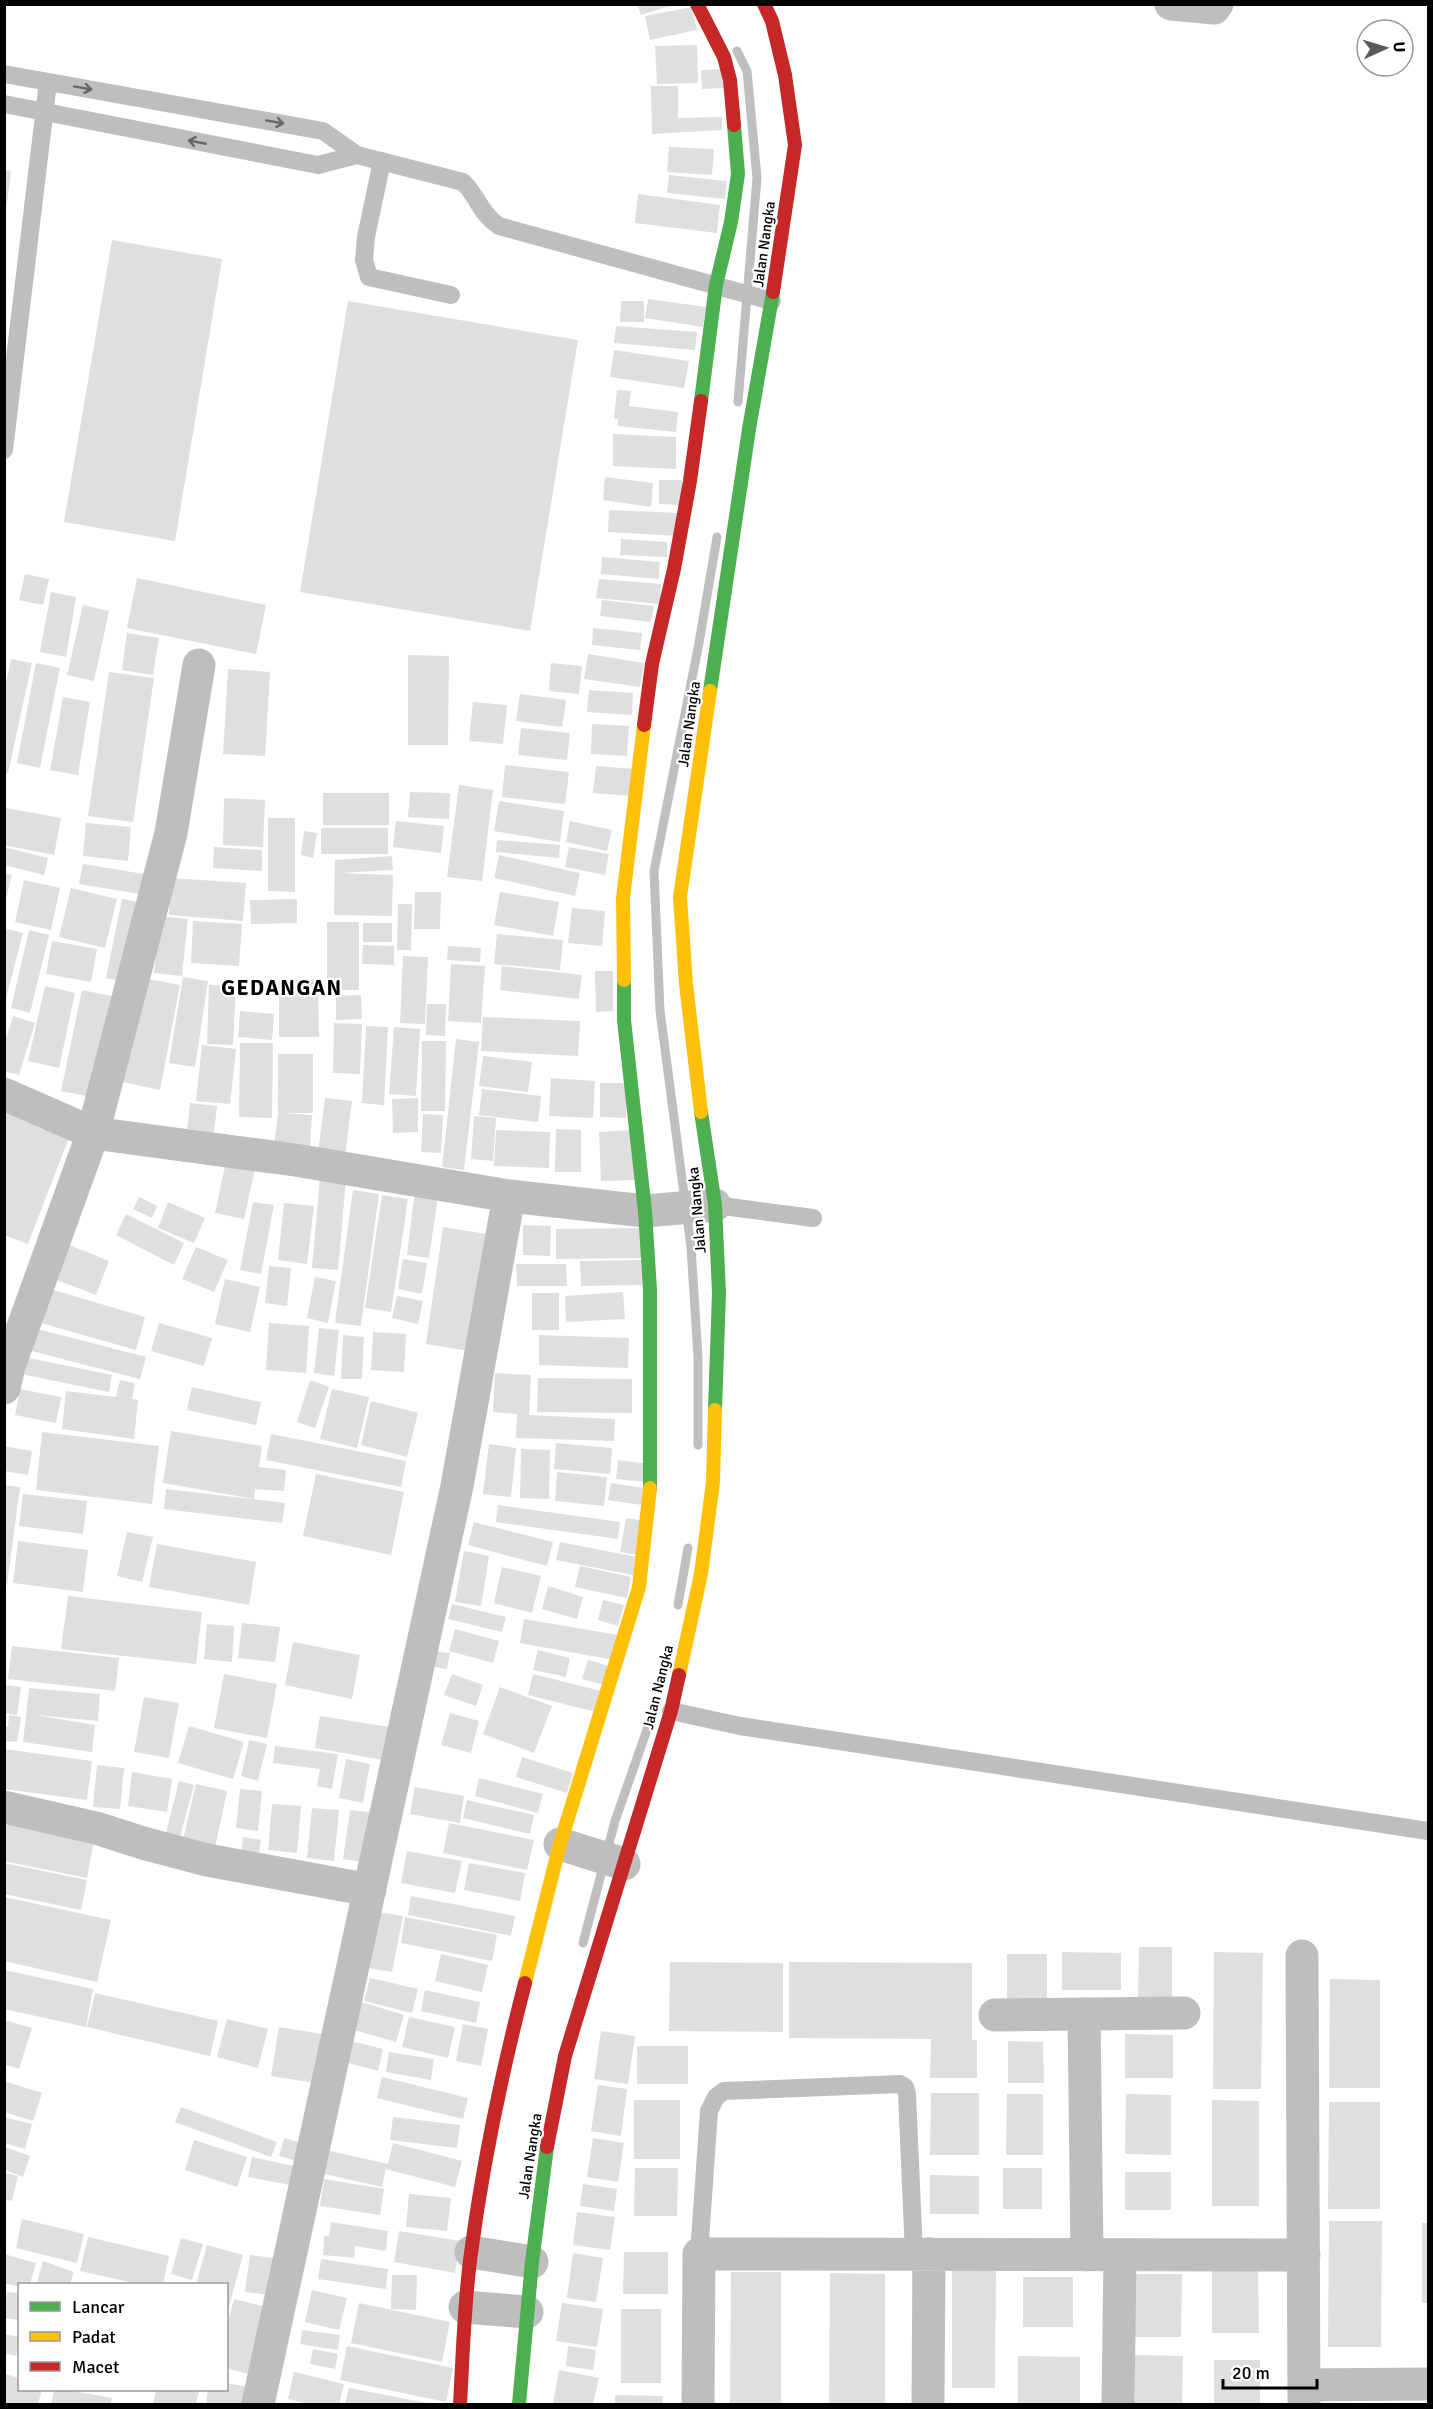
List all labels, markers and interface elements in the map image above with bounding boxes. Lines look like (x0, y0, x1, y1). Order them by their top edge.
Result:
north arrow (1355, 18, 1415, 78)
text: U (1389, 41, 1409, 53)
one-way arrow (72, 83, 92, 94)
one-way arrow (264, 117, 284, 128)
one-way arrow (188, 136, 208, 147)
street label: Jalan Nangka (749, 200, 779, 288)
street label: Jalan Nangka (674, 680, 704, 768)
district label: GEDANGAN (221, 975, 343, 1001)
street label: Jalan Nangka (684, 1166, 710, 1254)
street label: Jalan Nangka (639, 1643, 677, 1731)
street label: Jalan Nangka (514, 2112, 546, 2200)
legend (18, 2283, 228, 2391)
text: Lancar (72, 2296, 125, 2318)
text: Padat (72, 2326, 116, 2348)
scale bar (1223, 2352, 1318, 2390)
text: Macet (72, 2356, 119, 2378)
text: 20 m (1232, 2362, 1270, 2384)

